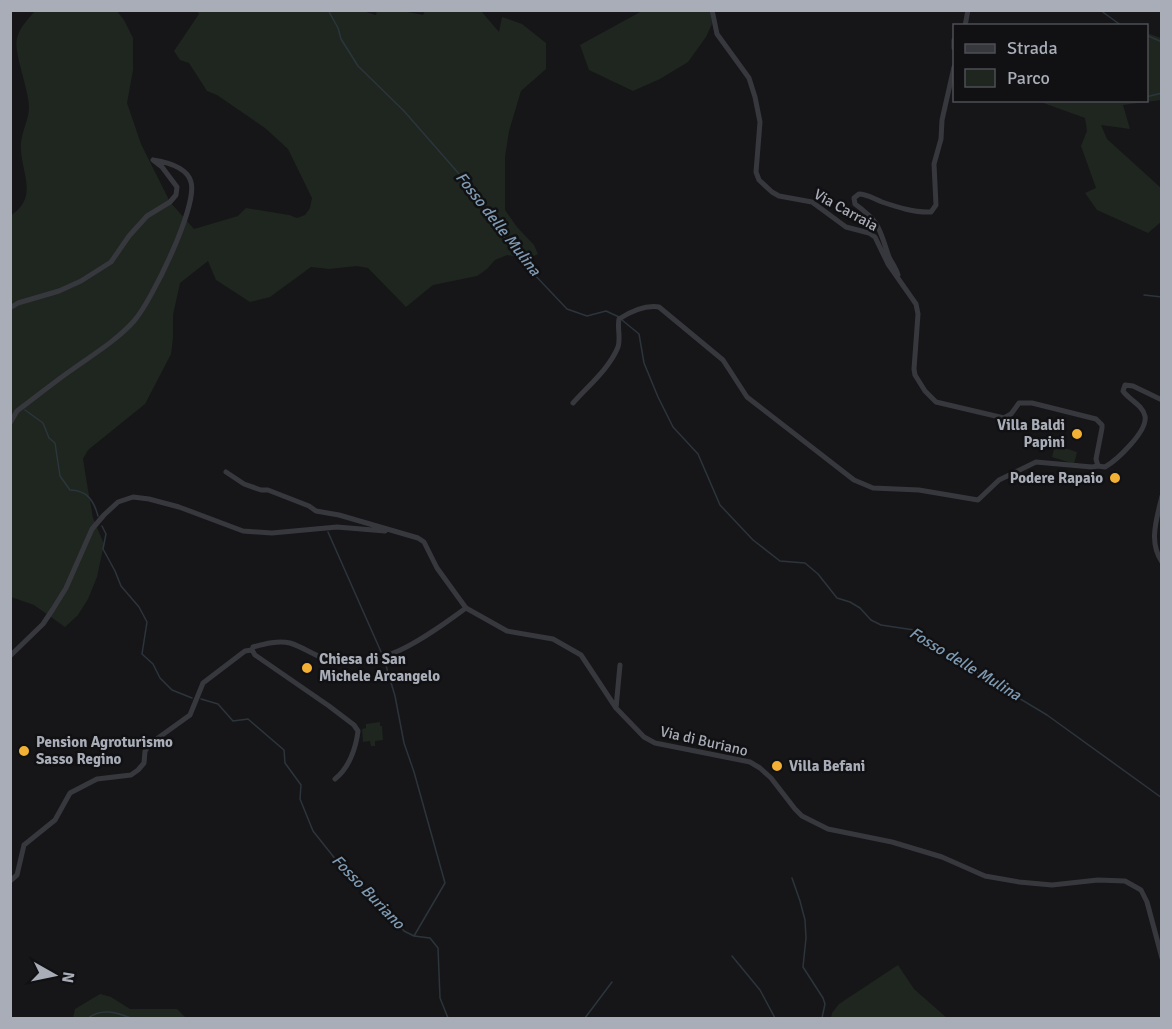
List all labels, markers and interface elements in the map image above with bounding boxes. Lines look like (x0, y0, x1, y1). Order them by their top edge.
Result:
legend (953, 24, 1148, 102)
text: Strada (1007, 37, 1058, 59)
text: Parco (1007, 67, 1050, 89)
water label: Fosso delle Mulina (451, 168, 545, 281)
street label: Via Carraia (811, 185, 881, 235)
place label: Villa Baldi Papini (997, 416, 1065, 451)
marker: Villa Baldi Papini (1070, 427, 1084, 441)
place label: Podere Rapaio (1010, 469, 1103, 487)
marker: Podere Rapaio (1108, 471, 1122, 485)
water label: Fosso delle Mulina (906, 623, 1025, 706)
place label: Chiesa di San Michele Arcangelo (319, 650, 440, 685)
marker: Chiesa di San Michele Arcangelo (300, 661, 314, 675)
street label: Via di Buriano (658, 722, 750, 760)
place label: Pension Agroturismo Sasso Regino (36, 733, 173, 768)
marker: Pension Agroturismo Sasso Regino (17, 744, 31, 758)
place label: Villa Befani (789, 757, 865, 775)
marker: Villa Befani (770, 759, 784, 773)
water label: Fosso Buriano (327, 850, 409, 934)
north arrow (24, 945, 84, 1005)
text: N (57, 970, 79, 984)

